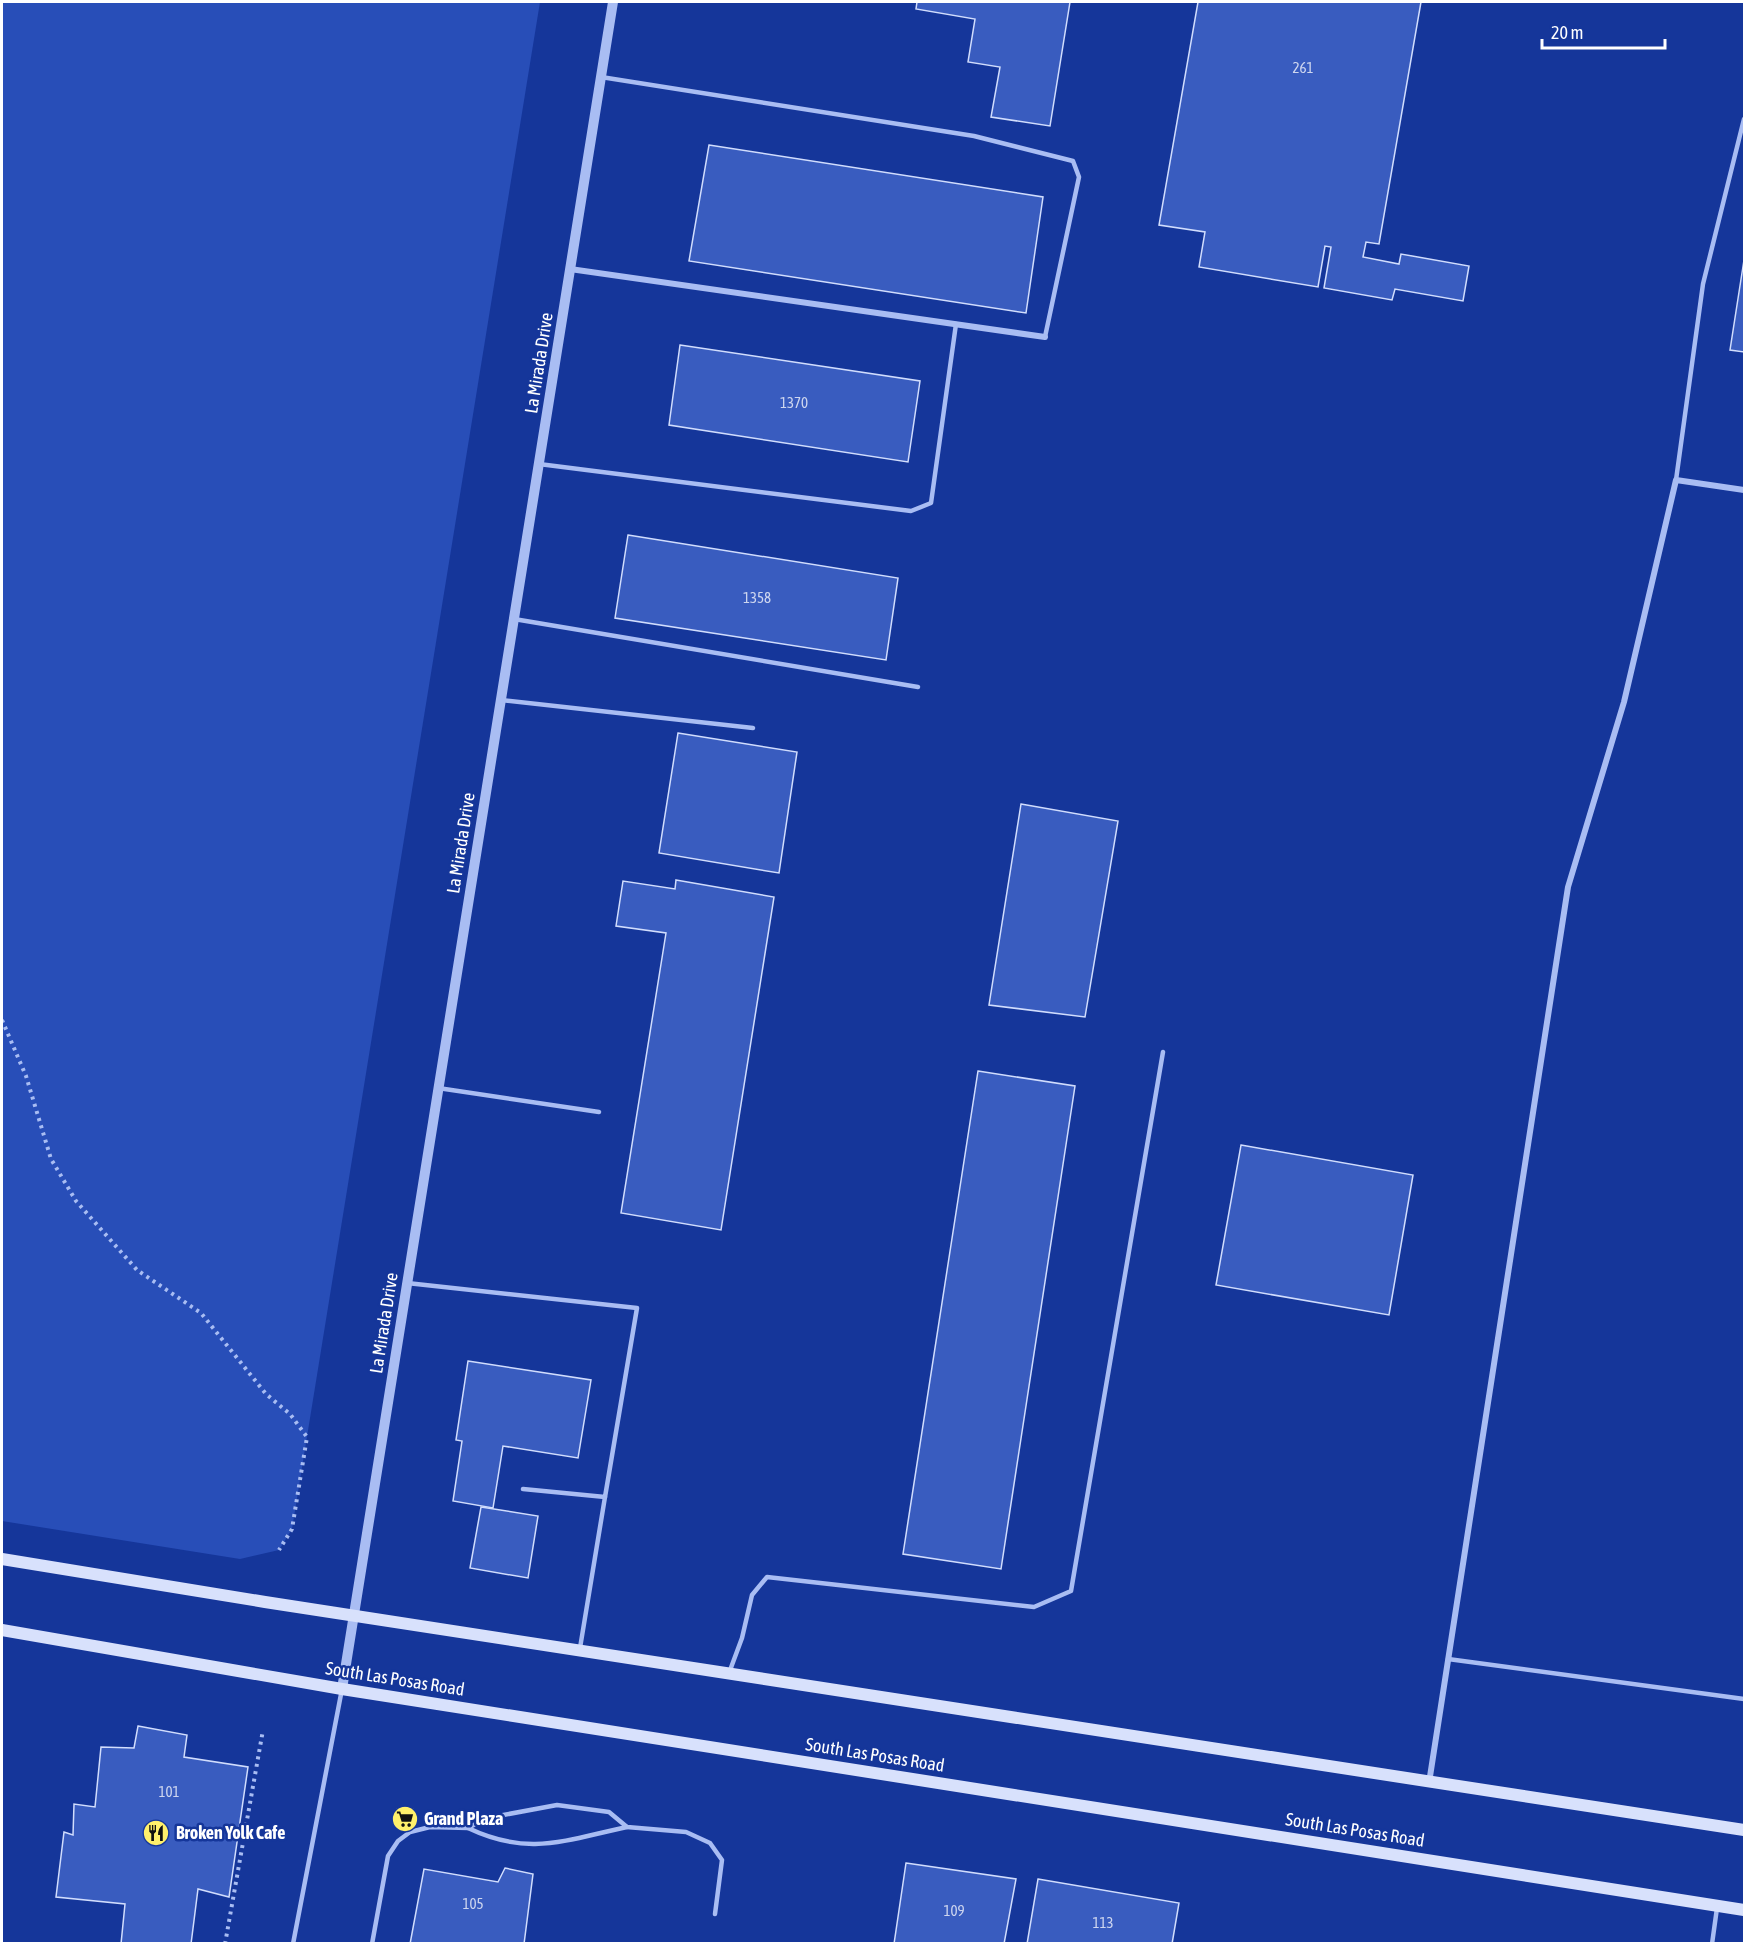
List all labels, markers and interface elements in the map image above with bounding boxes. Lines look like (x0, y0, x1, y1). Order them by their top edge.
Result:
scale bar (1542, 12, 1665, 50)
text: 20 m (1551, 22, 1583, 43)
house number: 261 (1292, 59, 1314, 76)
street label: La Mirada Drive (520, 311, 557, 415)
house number: 1370 (780, 394, 808, 411)
house number: 1358 (743, 589, 771, 606)
street label: La Mirada Drive (442, 791, 479, 895)
street label: La Mirada Drive (365, 1271, 402, 1375)
street label: South Las Posas Road (324, 1657, 466, 1700)
street label: South Las Posas Road (804, 1733, 946, 1776)
house number: 101 (158, 1783, 180, 1800)
supermarket icon: Grand Plaza (390, 1804, 420, 1834)
place label: Grand Plaza (424, 1808, 503, 1829)
street label: South Las Posas Road (1284, 1808, 1426, 1851)
restaurant icon: Broken Yolk Cafe (141, 1818, 171, 1848)
place label: Broken Yolk Cafe (176, 1822, 285, 1843)
house number: 105 (462, 1895, 484, 1912)
house number: 109 (943, 1902, 965, 1919)
house number: 113 (1092, 1914, 1114, 1931)

